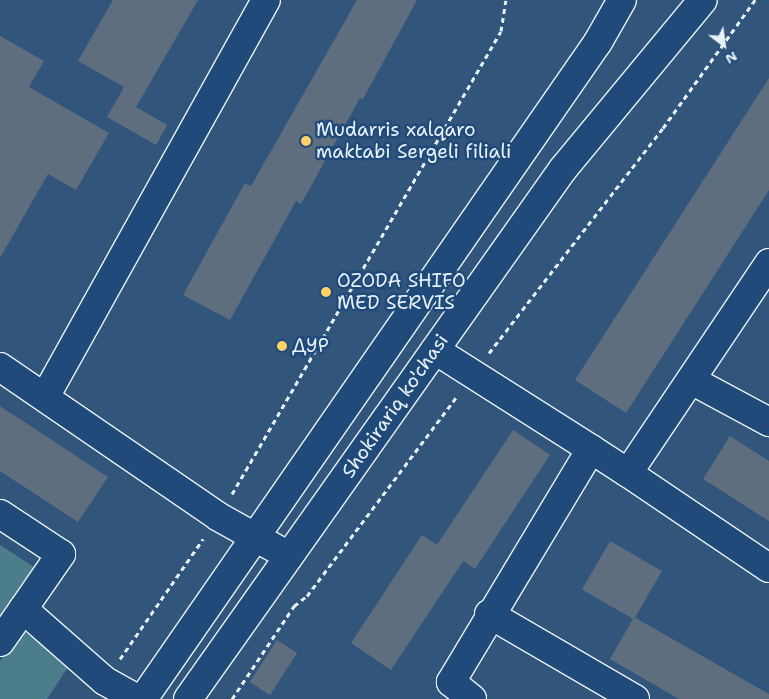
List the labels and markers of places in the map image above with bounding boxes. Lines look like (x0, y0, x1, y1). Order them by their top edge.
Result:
place label: Mudarris xalqaro maktabi Sergeli filiali (316, 119, 511, 163)
marker: Mudarris xalqaro maktabi Sergeli filiali (300, 135, 312, 147)
place label: OZODA SHIFO MED SERVIS (337, 270, 466, 314)
marker: OZODA SHIFO MED SERVIS (319, 285, 333, 299)
place label: ДУР (292, 335, 329, 357)
marker: ДУР (276, 340, 288, 352)

